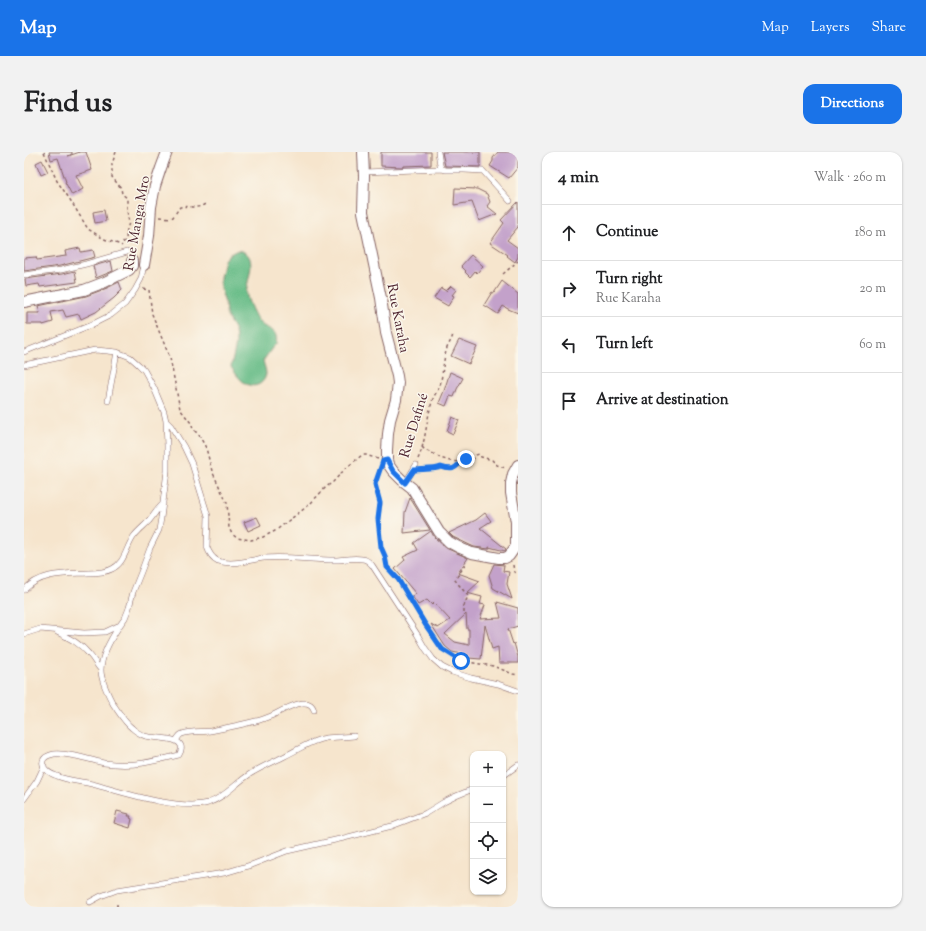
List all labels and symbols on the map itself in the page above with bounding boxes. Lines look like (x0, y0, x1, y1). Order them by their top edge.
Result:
street label: Rue Manga Mro (120, 174, 156, 273)
street label: Rue Karaha (381, 282, 414, 355)
street label: Rue Dafiné (396, 391, 434, 461)
route end (457, 450, 475, 468)
route start (452, 652, 470, 670)

